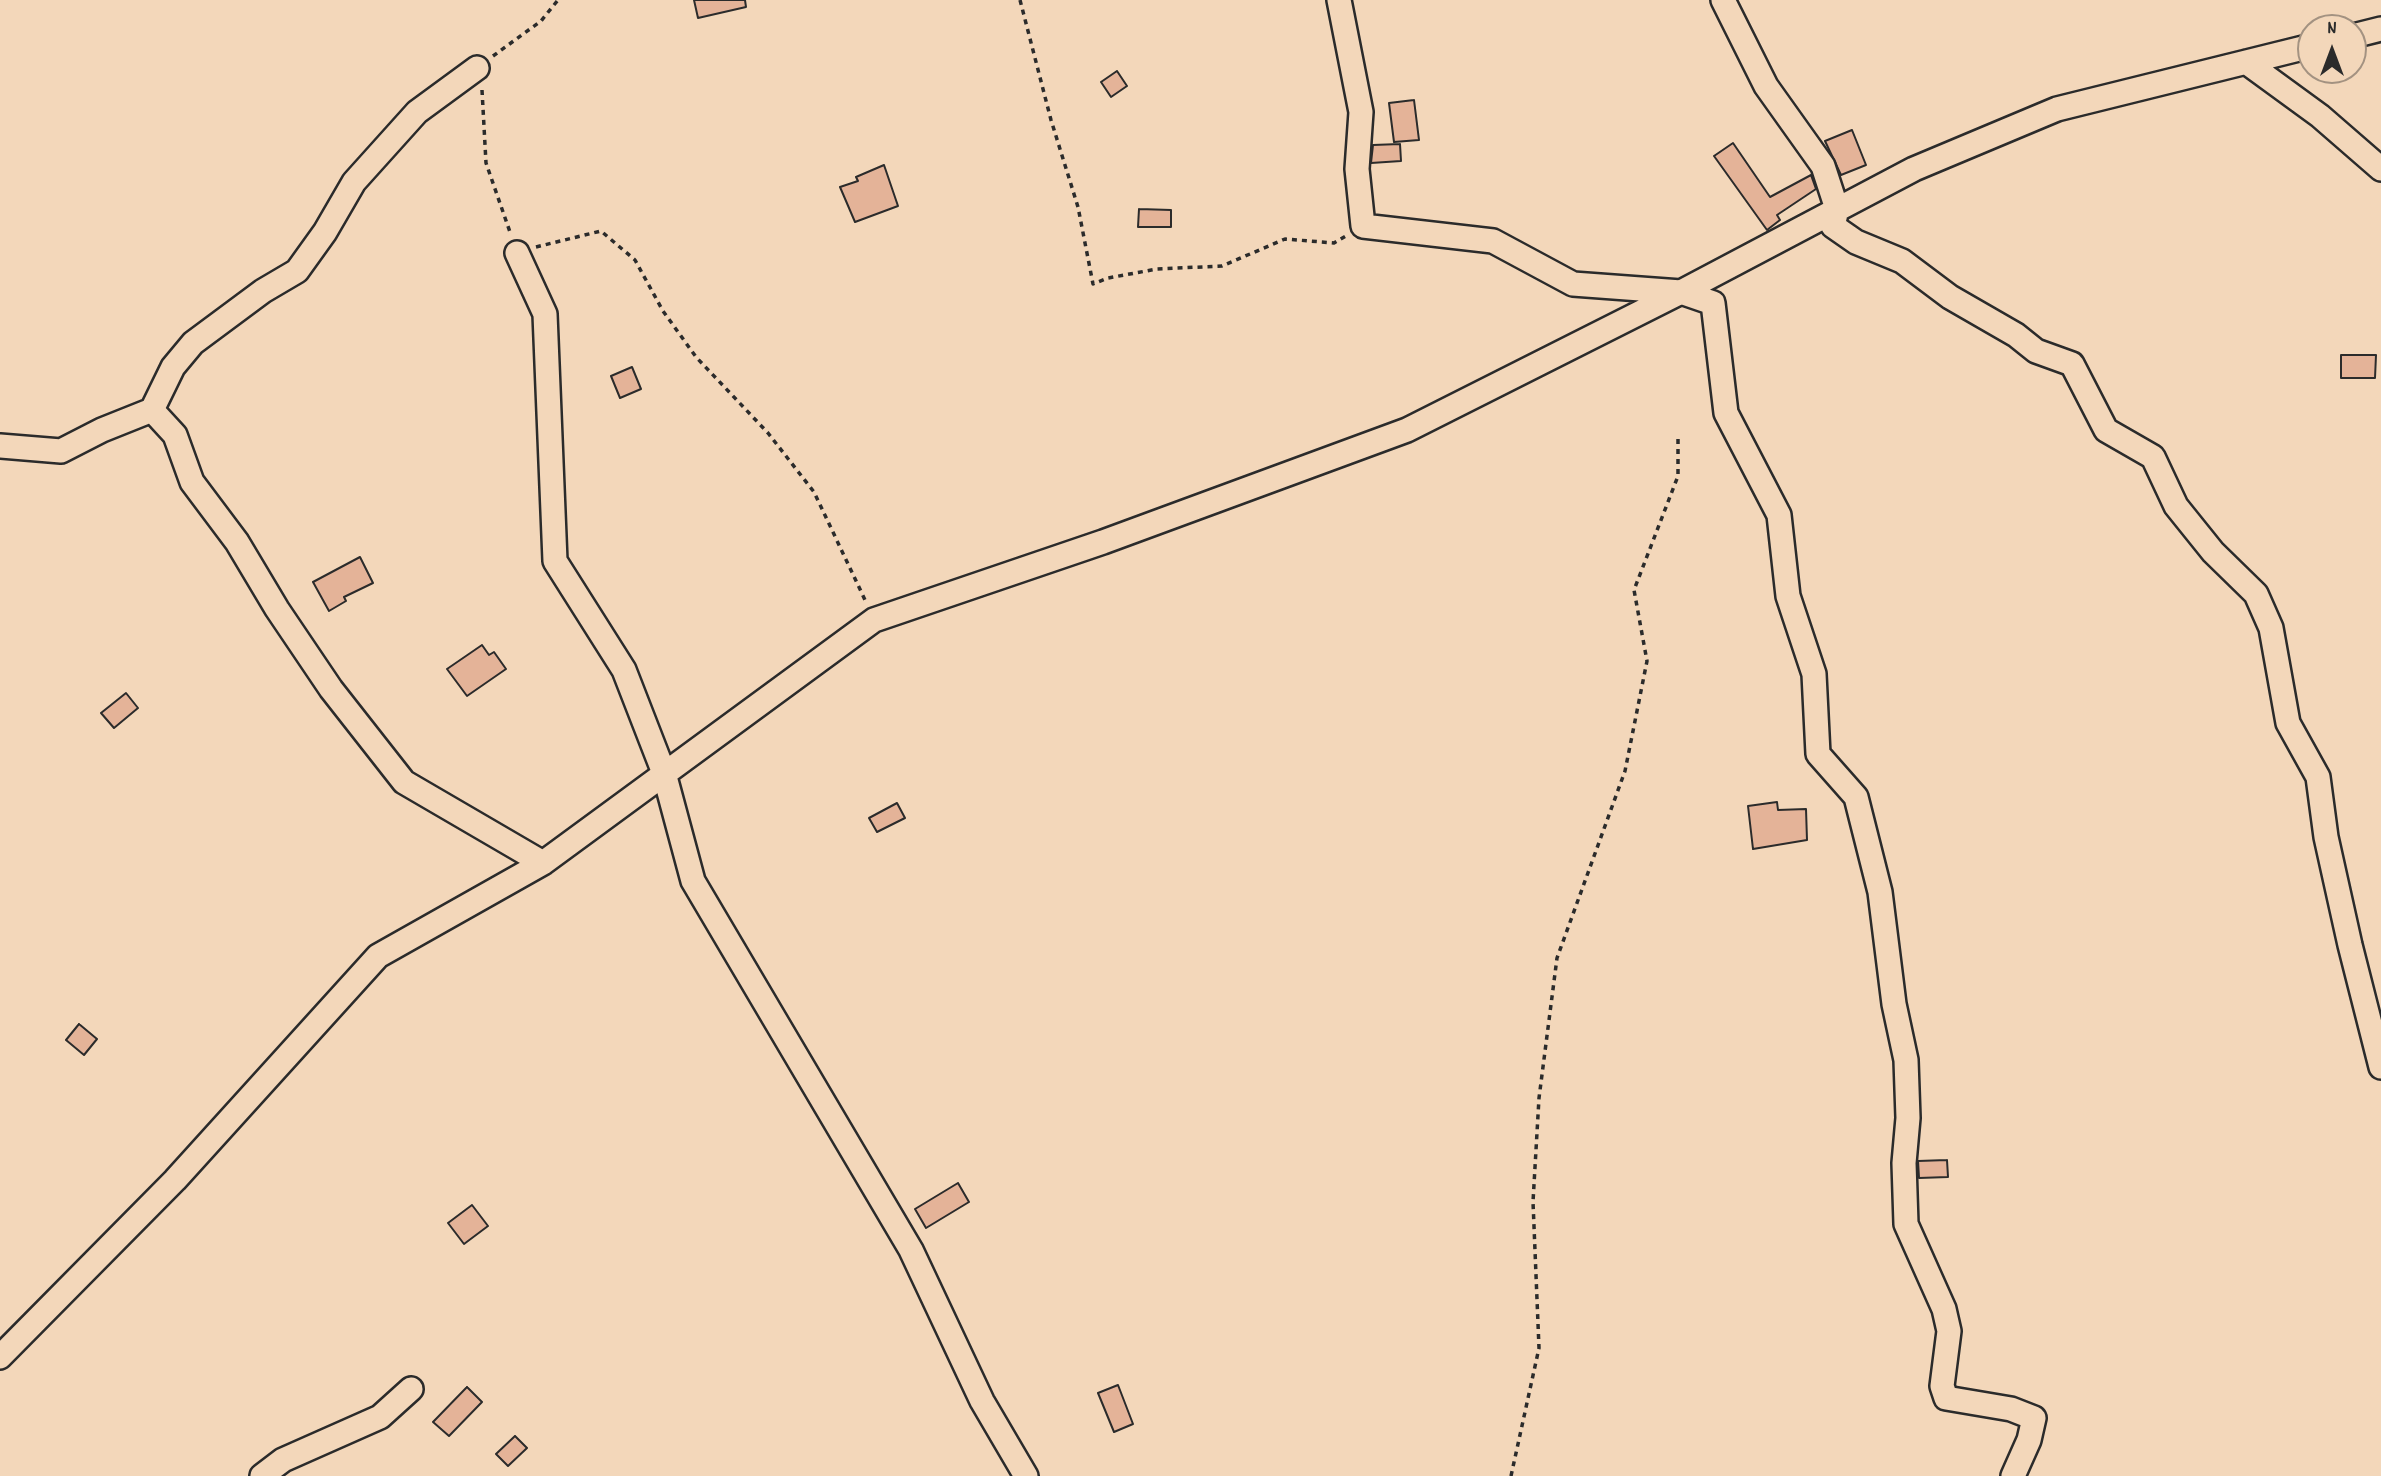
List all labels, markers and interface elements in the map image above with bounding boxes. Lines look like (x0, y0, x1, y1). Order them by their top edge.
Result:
north arrow (2297, 14, 2367, 84)
text: N (2327, 16, 2337, 43)

